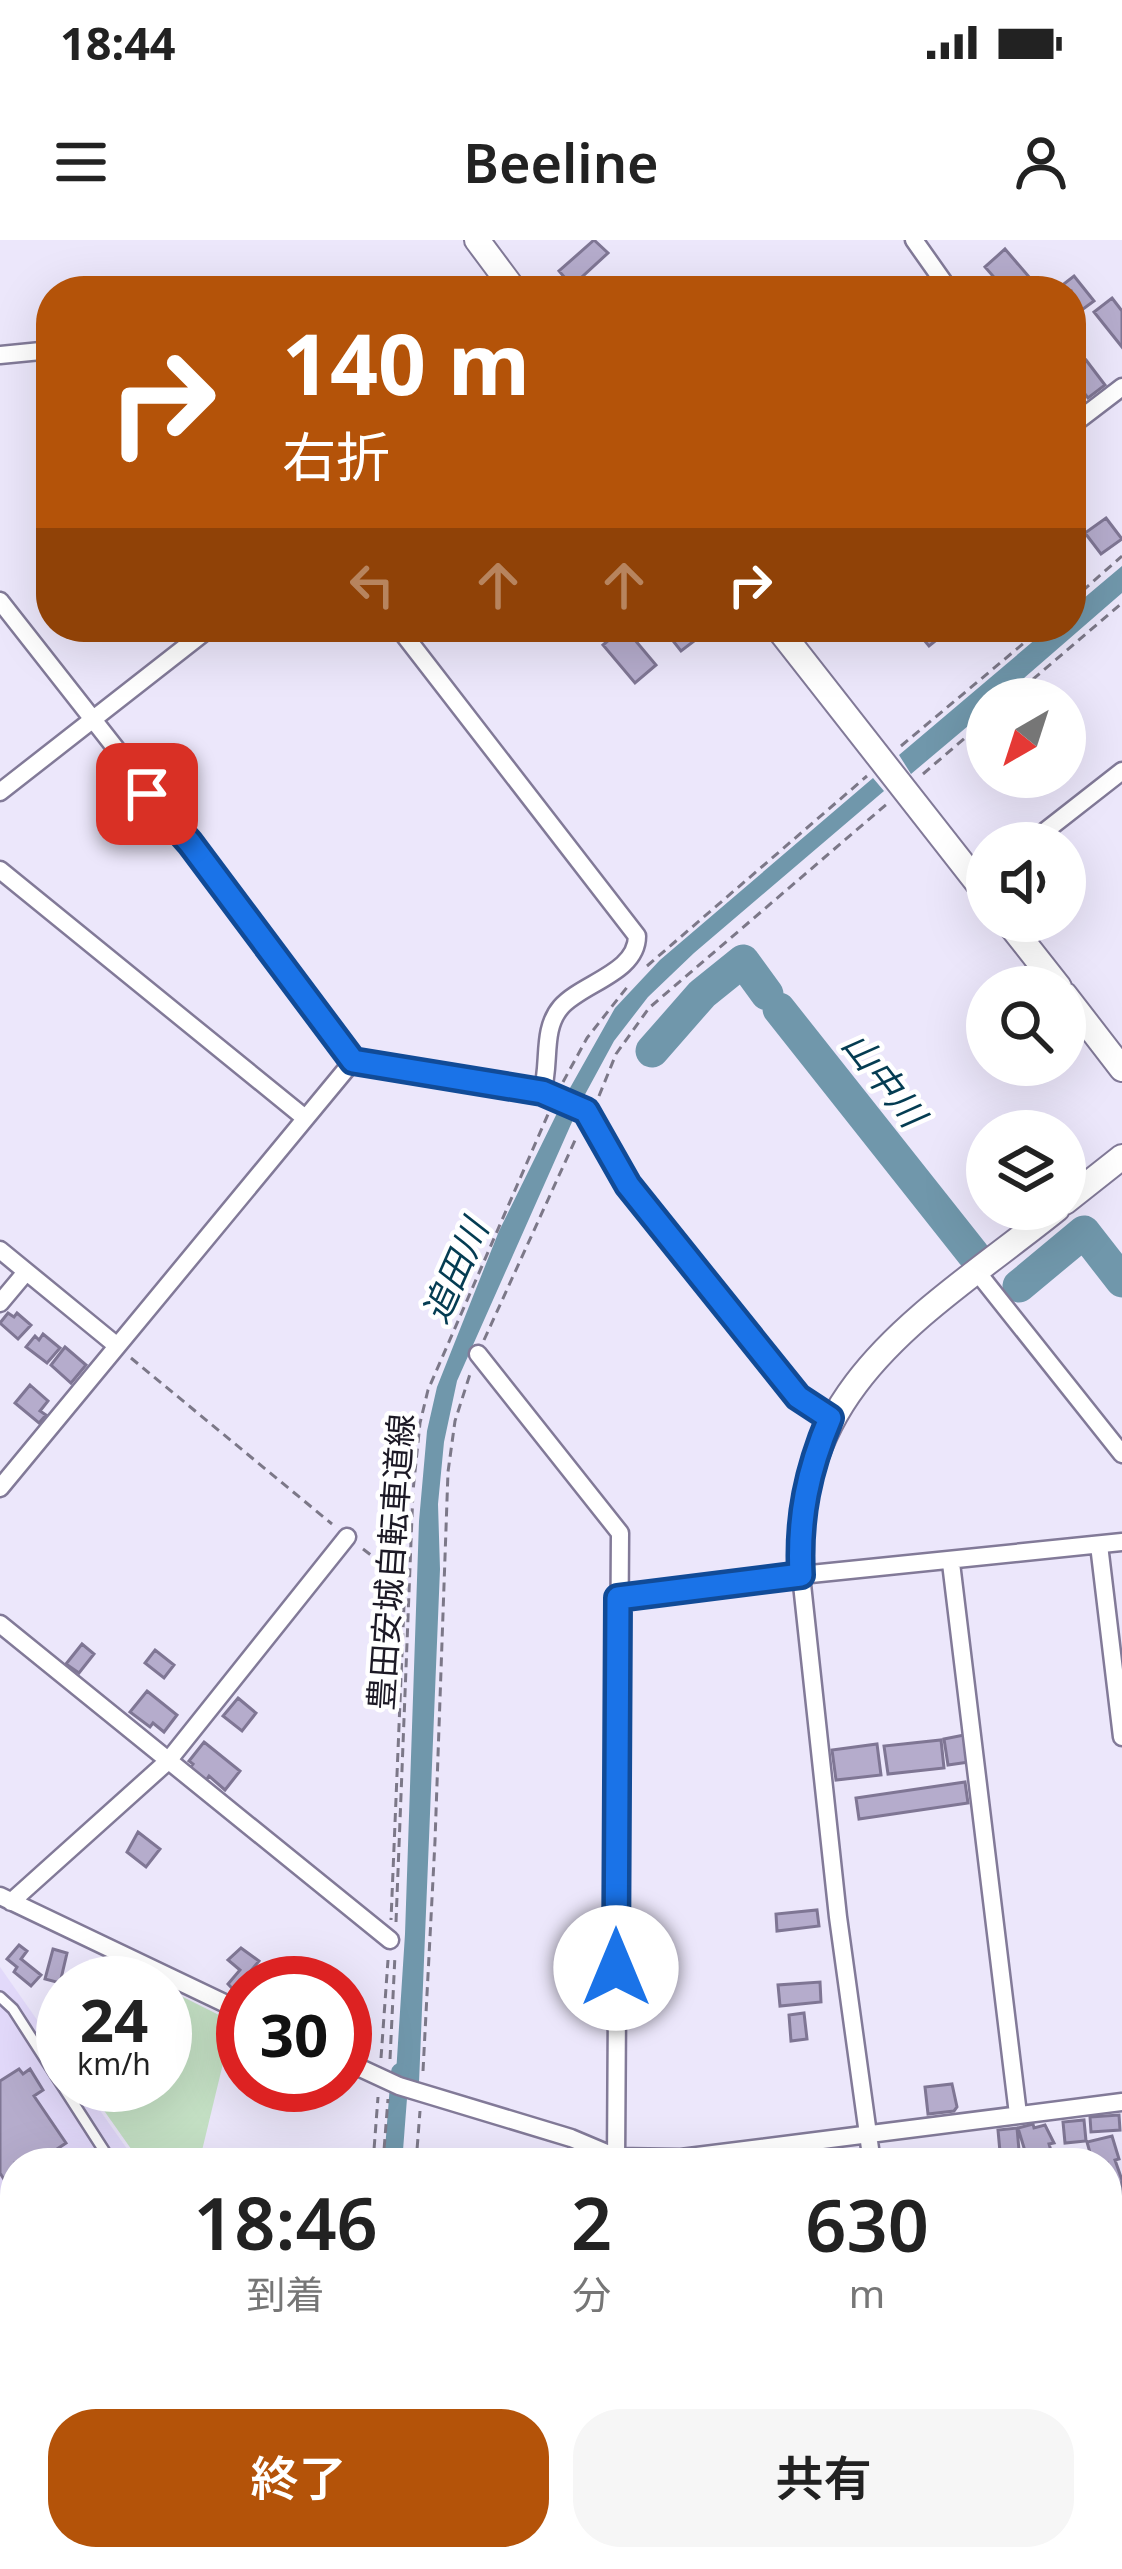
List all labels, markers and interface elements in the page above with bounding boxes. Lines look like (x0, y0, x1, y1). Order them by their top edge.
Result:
text: 18:44 (60, 12, 176, 73)
text: Beeline (463, 125, 659, 199)
icon: menu (48, 129, 114, 195)
icon: person (1008, 129, 1074, 195)
text: 140 m (282, 305, 530, 420)
icon: right (84, 324, 240, 480)
text: 右折 (282, 419, 390, 493)
icon: left (339, 552, 405, 618)
icon: ahead (465, 552, 531, 618)
icon: ahead (591, 552, 657, 618)
icon: right (717, 552, 783, 618)
north arrow (966, 678, 1086, 798)
map controls (966, 678, 1086, 1230)
pin (96, 743, 198, 845)
icon: arrive (114, 761, 180, 827)
button: sound (966, 822, 1086, 942)
button: search (966, 966, 1086, 1086)
water label: 山中川 (832, 1021, 939, 1139)
button: layers (966, 1110, 1086, 1230)
water label: 追田川 (410, 1208, 501, 1330)
street label: 豊田安城自転車道線 (358, 1412, 423, 1712)
position arrow (553, 1905, 679, 2031)
speed limit sign: 30 (216, 1956, 372, 2112)
text: 24 (80, 1978, 148, 2060)
text: km/h (77, 2043, 151, 2084)
text: 18:46 (193, 2173, 378, 2271)
text: 2 (571, 2173, 612, 2271)
text: 630 (805, 2175, 929, 2273)
text: m (849, 2266, 885, 2319)
text: 到着 (246, 2267, 324, 2320)
text: 分 (572, 2267, 611, 2320)
button: 終了 (48, 2409, 549, 2547)
button: 共有 (573, 2409, 1074, 2547)

